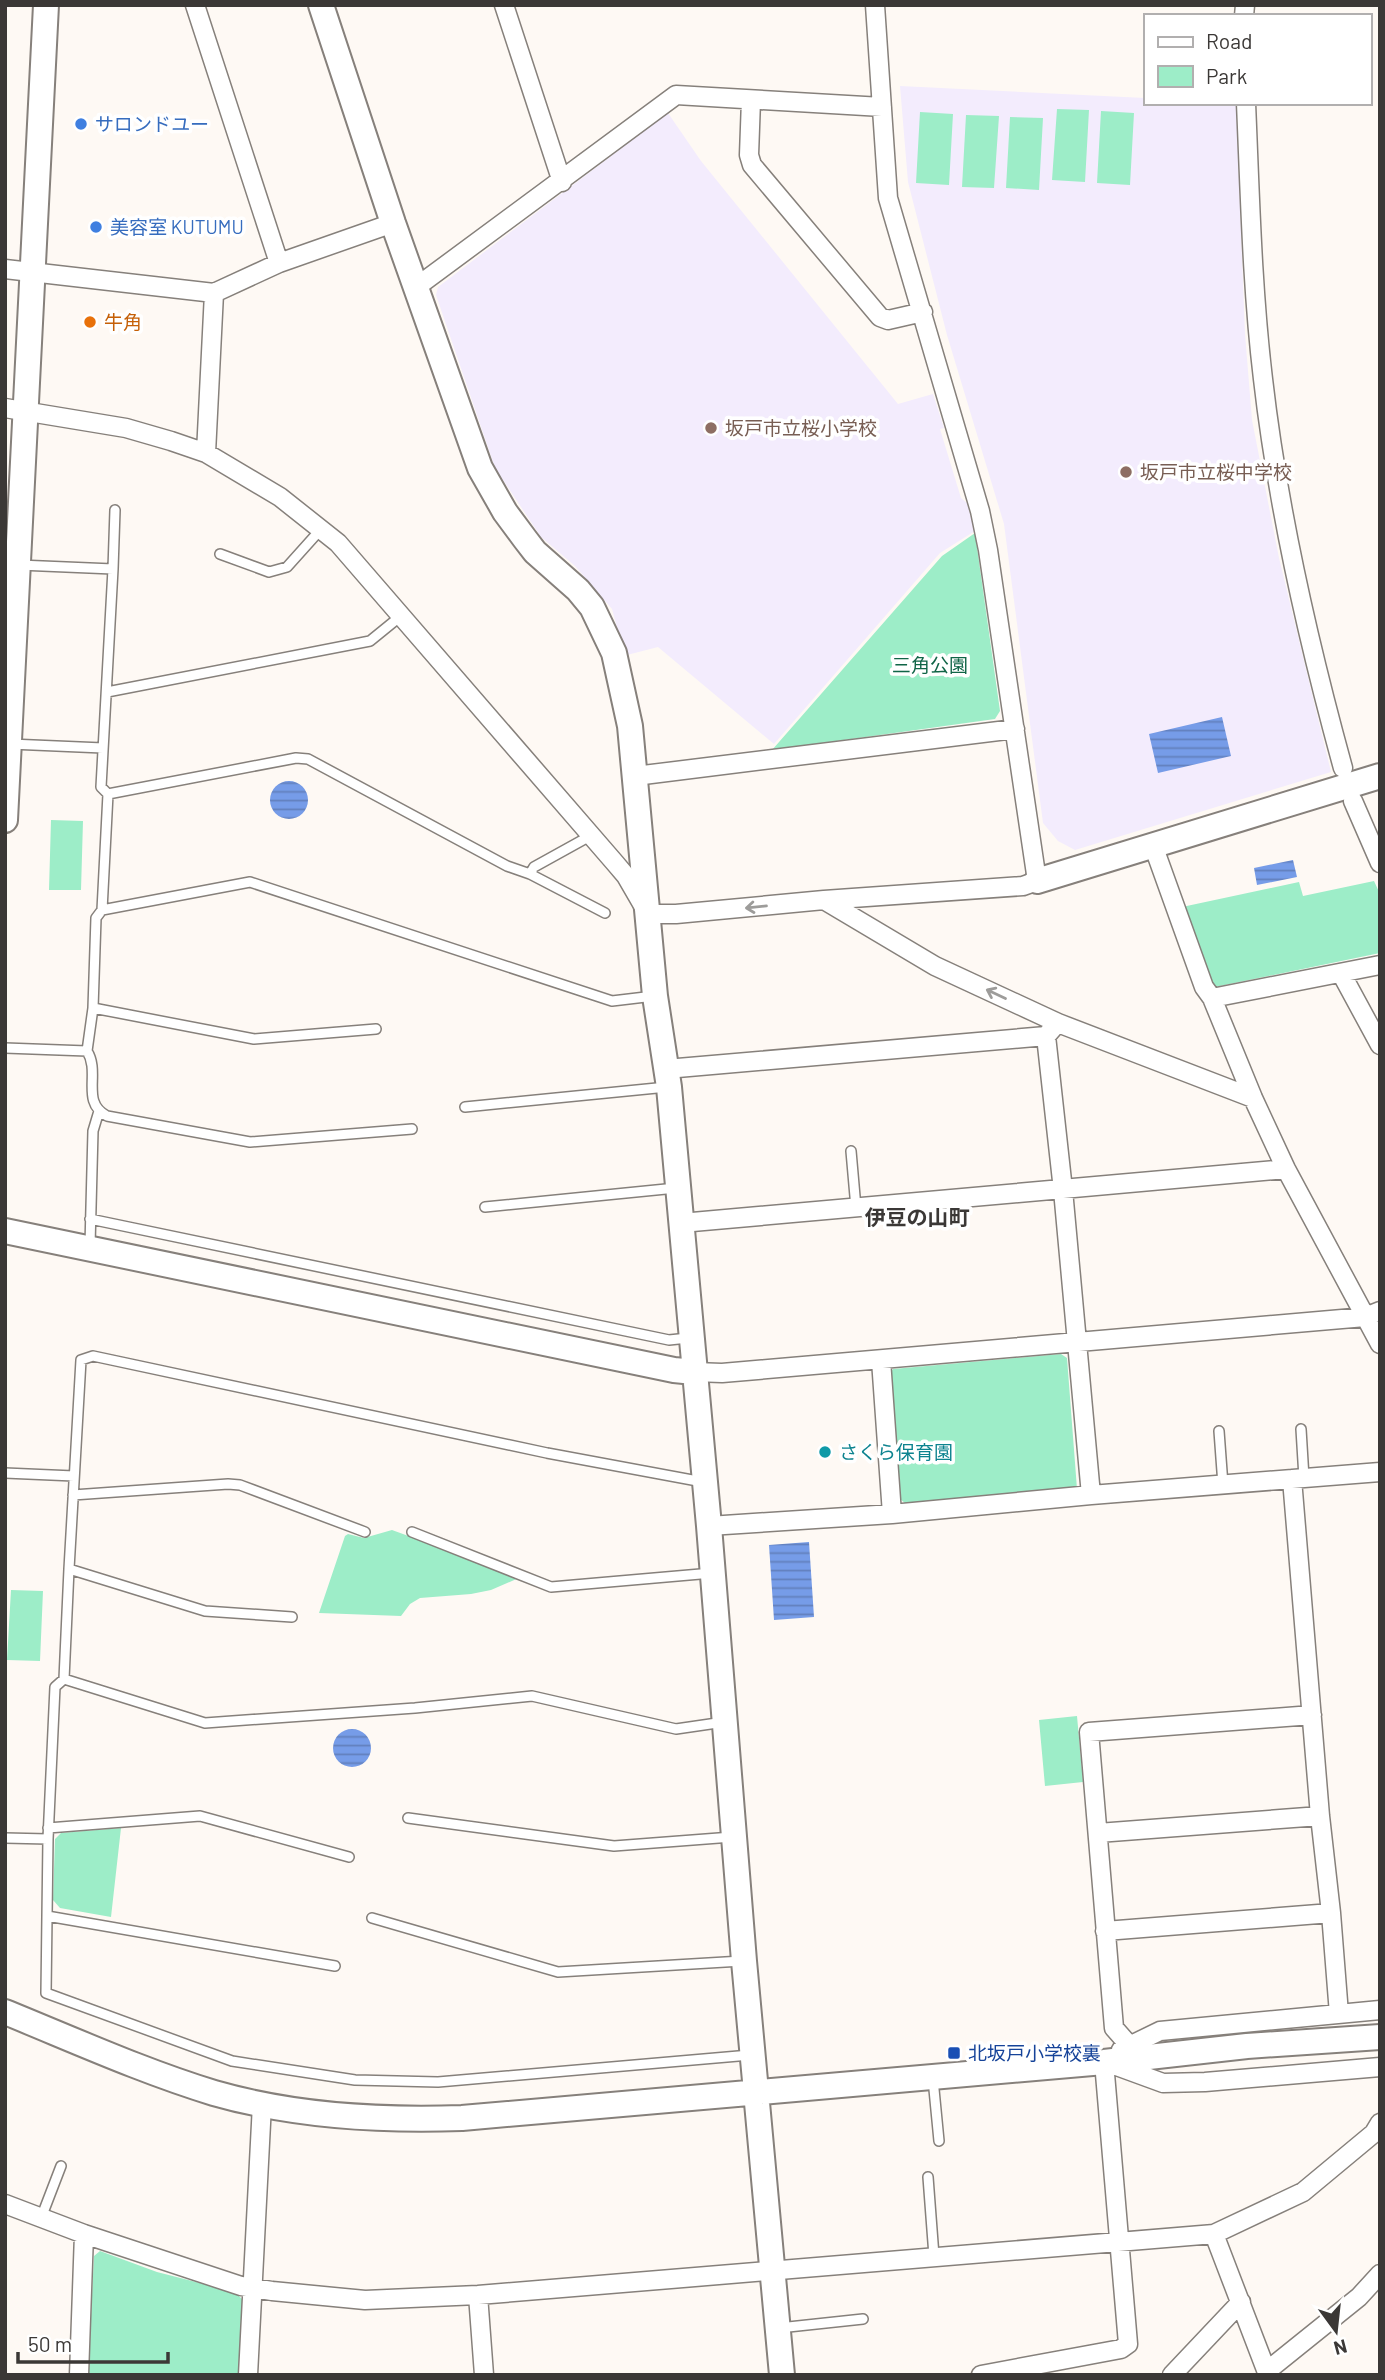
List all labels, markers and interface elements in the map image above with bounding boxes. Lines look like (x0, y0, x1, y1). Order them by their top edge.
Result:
legend (1144, 14, 1371, 105)
text: Road (1206, 28, 1252, 53)
text: Park (1206, 63, 1247, 88)
place label: サロンドユー (95, 112, 209, 135)
marker: サロンドユー (73, 116, 89, 132)
place label: 美容室 KUTUMU (110, 215, 244, 238)
marker: 美容室 KUTUMU (88, 219, 104, 235)
place label: 牛角 (104, 310, 142, 333)
marker: 牛角 (82, 314, 98, 330)
place label: 坂戸市立桜小学校 (725, 416, 877, 439)
marker: 坂戸市立桜小学校 (703, 420, 719, 436)
place label: 坂戸市立桜中学校 (1140, 460, 1292, 483)
marker: 坂戸市立桜中学校 (1118, 464, 1134, 480)
park label: 三角公園 (892, 653, 968, 676)
one-way arrow (745, 900, 768, 913)
one-way arrow (986, 987, 1007, 1001)
district label: 伊豆の山町 (865, 1204, 970, 1229)
place label: さくら保育園 (839, 1440, 953, 1463)
marker: さくら保育園 (817, 1444, 833, 1460)
place label: 北坂戸小学校裏 (968, 2041, 1101, 2064)
marker: 北坂戸小学校裏 (946, 2045, 962, 2061)
north arrow (1301, 2296, 1371, 2366)
scale bar (18, 2320, 168, 2364)
text: 50 m (28, 2331, 72, 2356)
text: N (1331, 2335, 1350, 2361)

